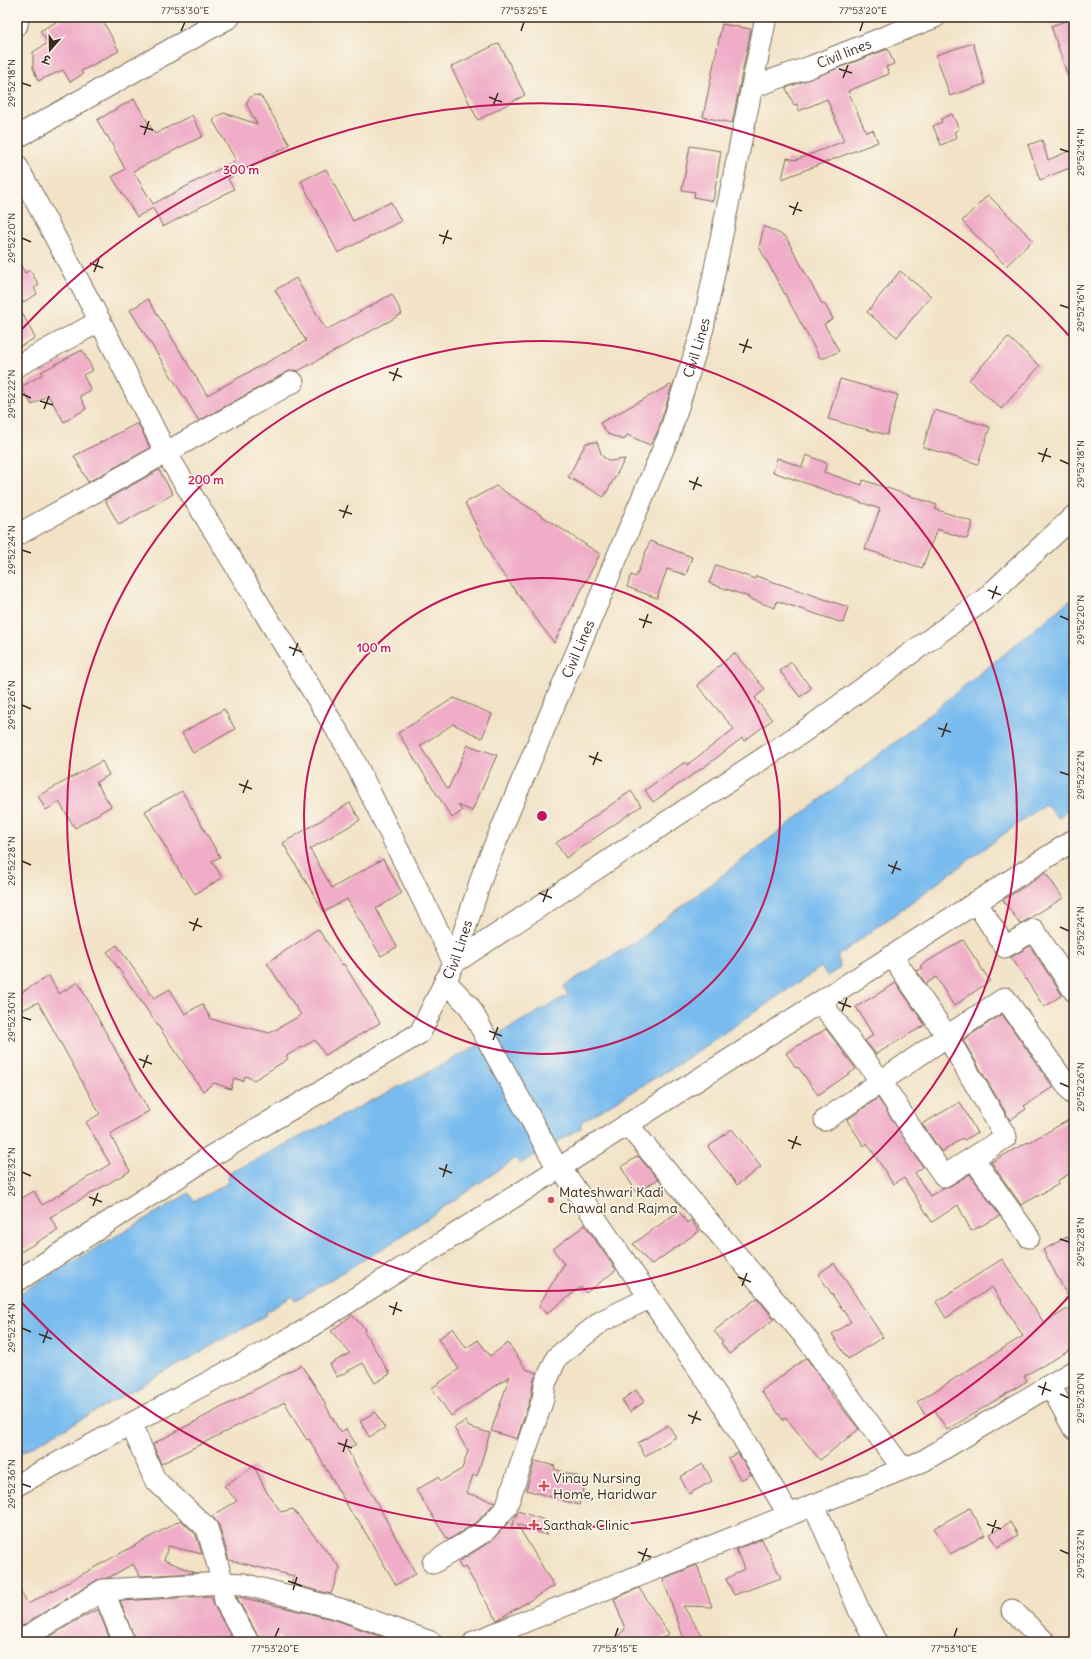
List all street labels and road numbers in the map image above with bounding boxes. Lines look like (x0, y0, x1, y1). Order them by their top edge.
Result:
street label: Civil lines (814, 34, 874, 72)
street label: Civil Lines (679, 316, 714, 380)
street label: Civil Lines (558, 617, 598, 681)
street label: Civil Lines (439, 918, 476, 982)

